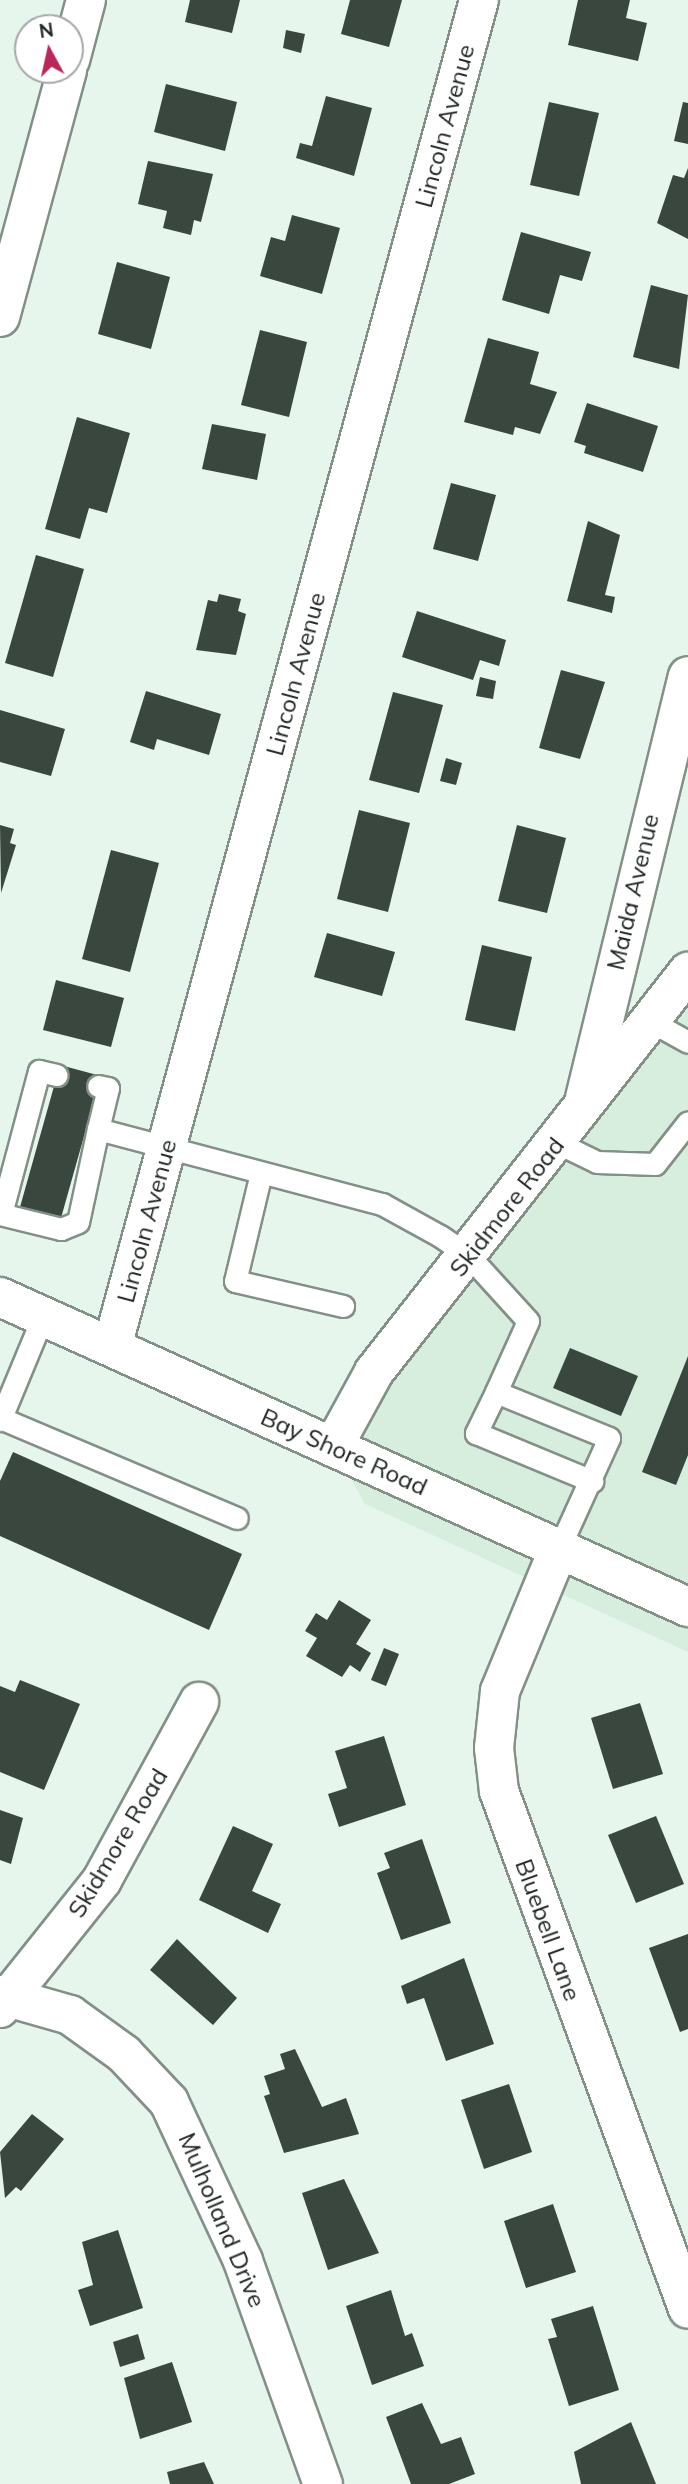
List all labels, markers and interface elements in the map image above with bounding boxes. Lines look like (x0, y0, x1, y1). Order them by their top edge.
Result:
north arrow (14, 14, 84, 84)
text: N (38, 17, 55, 43)
street label: Lincoln Avenue (409, 41, 481, 211)
street label: Lincoln Avenue (260, 589, 332, 759)
street label: Maida Avenue (601, 811, 665, 973)
street label: Skidmore Road (444, 1132, 570, 1282)
street label: Lincoln Avenue (111, 1136, 183, 1306)
street label: Bay Shore Road (256, 1402, 432, 1502)
street label: Skidmore Road (62, 1763, 174, 1923)
street label: Bluebell Lane (509, 1855, 587, 2005)
street label: Mulholland Drive (172, 2129, 272, 2311)

